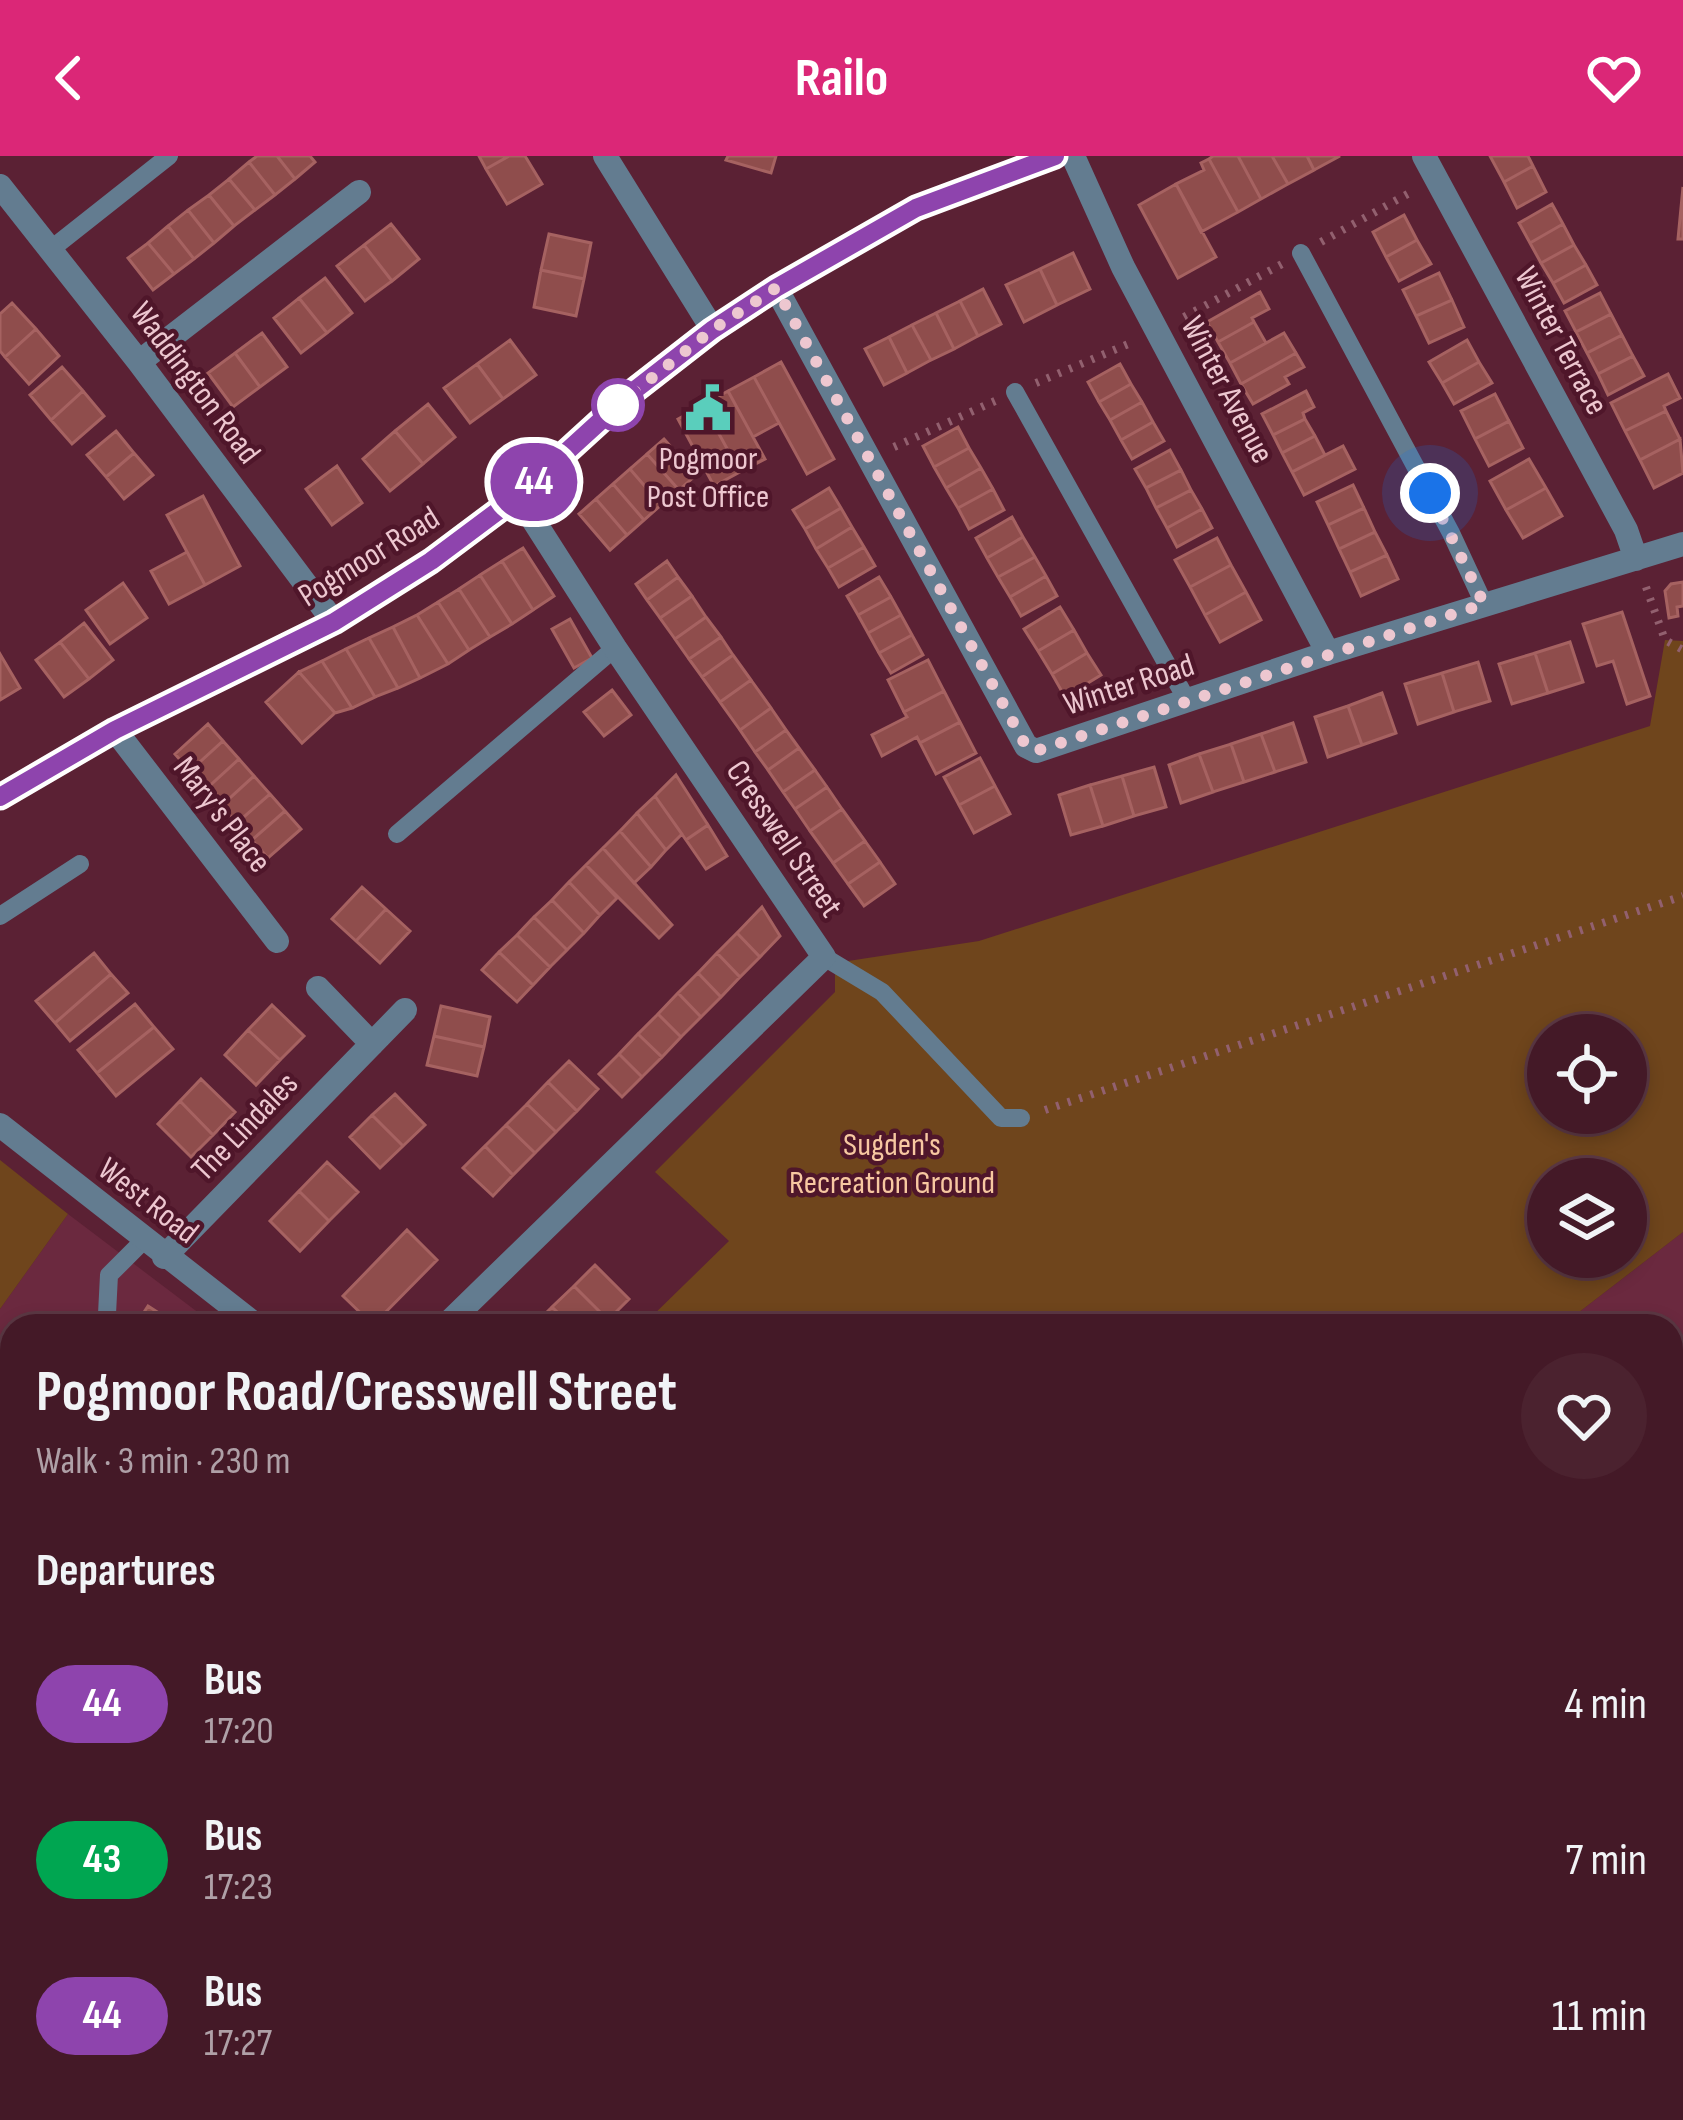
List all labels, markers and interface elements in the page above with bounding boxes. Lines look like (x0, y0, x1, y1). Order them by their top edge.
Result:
icon: back (36, 45, 102, 111)
icon: heart (1581, 45, 1647, 111)
text: Railo (795, 46, 888, 111)
street label: Winter Terrace (1505, 260, 1617, 422)
street label: Waddington Road (121, 294, 269, 472)
street label: Winter Avenue (1172, 310, 1282, 470)
unlabelled marker (593, 380, 643, 430)
public building icon: Pogmoor Post Office (683, 383, 733, 433)
place label: Pogmoor Post Office (647, 439, 769, 517)
line badge: 44 (480, 443, 588, 521)
text: 44 (514, 456, 554, 507)
your location (1400, 463, 1460, 523)
street label: Pogmoor Road (291, 498, 447, 616)
street label: Winter Road (1059, 645, 1199, 725)
street label: Mary's Place (164, 749, 280, 881)
street label: Cresswell Street (717, 753, 851, 925)
map controls (1527, 1014, 1647, 1278)
button: locate (1527, 1014, 1647, 1134)
street label: The Lindales (183, 1064, 307, 1190)
park label: Sugden's Recreation Ground (789, 1125, 995, 1203)
street label: West Road (90, 1149, 206, 1253)
button: layers (1527, 1158, 1647, 1278)
button: heart (1521, 1353, 1647, 1479)
text: Pogmoor Road/Cresswell Street (36, 1359, 677, 1427)
text: Walk · 3 min · 230 m (36, 1438, 290, 1485)
text: Departures (36, 1544, 215, 1599)
text: Bus (204, 1653, 262, 1708)
text: 4 min (1565, 1677, 1647, 1732)
text: 44 (82, 1678, 122, 1729)
text: 17:20 (204, 1708, 274, 1755)
text: Bus (204, 1809, 262, 1864)
text: 7 min (1565, 1833, 1647, 1888)
text: 43 (83, 1834, 121, 1885)
text: 17:23 (204, 1864, 273, 1911)
text: Bus (204, 1965, 262, 2020)
text: 11 min (1552, 1989, 1647, 2044)
text: 44 (82, 1990, 122, 2041)
text: 17:27 (204, 2020, 272, 2067)

